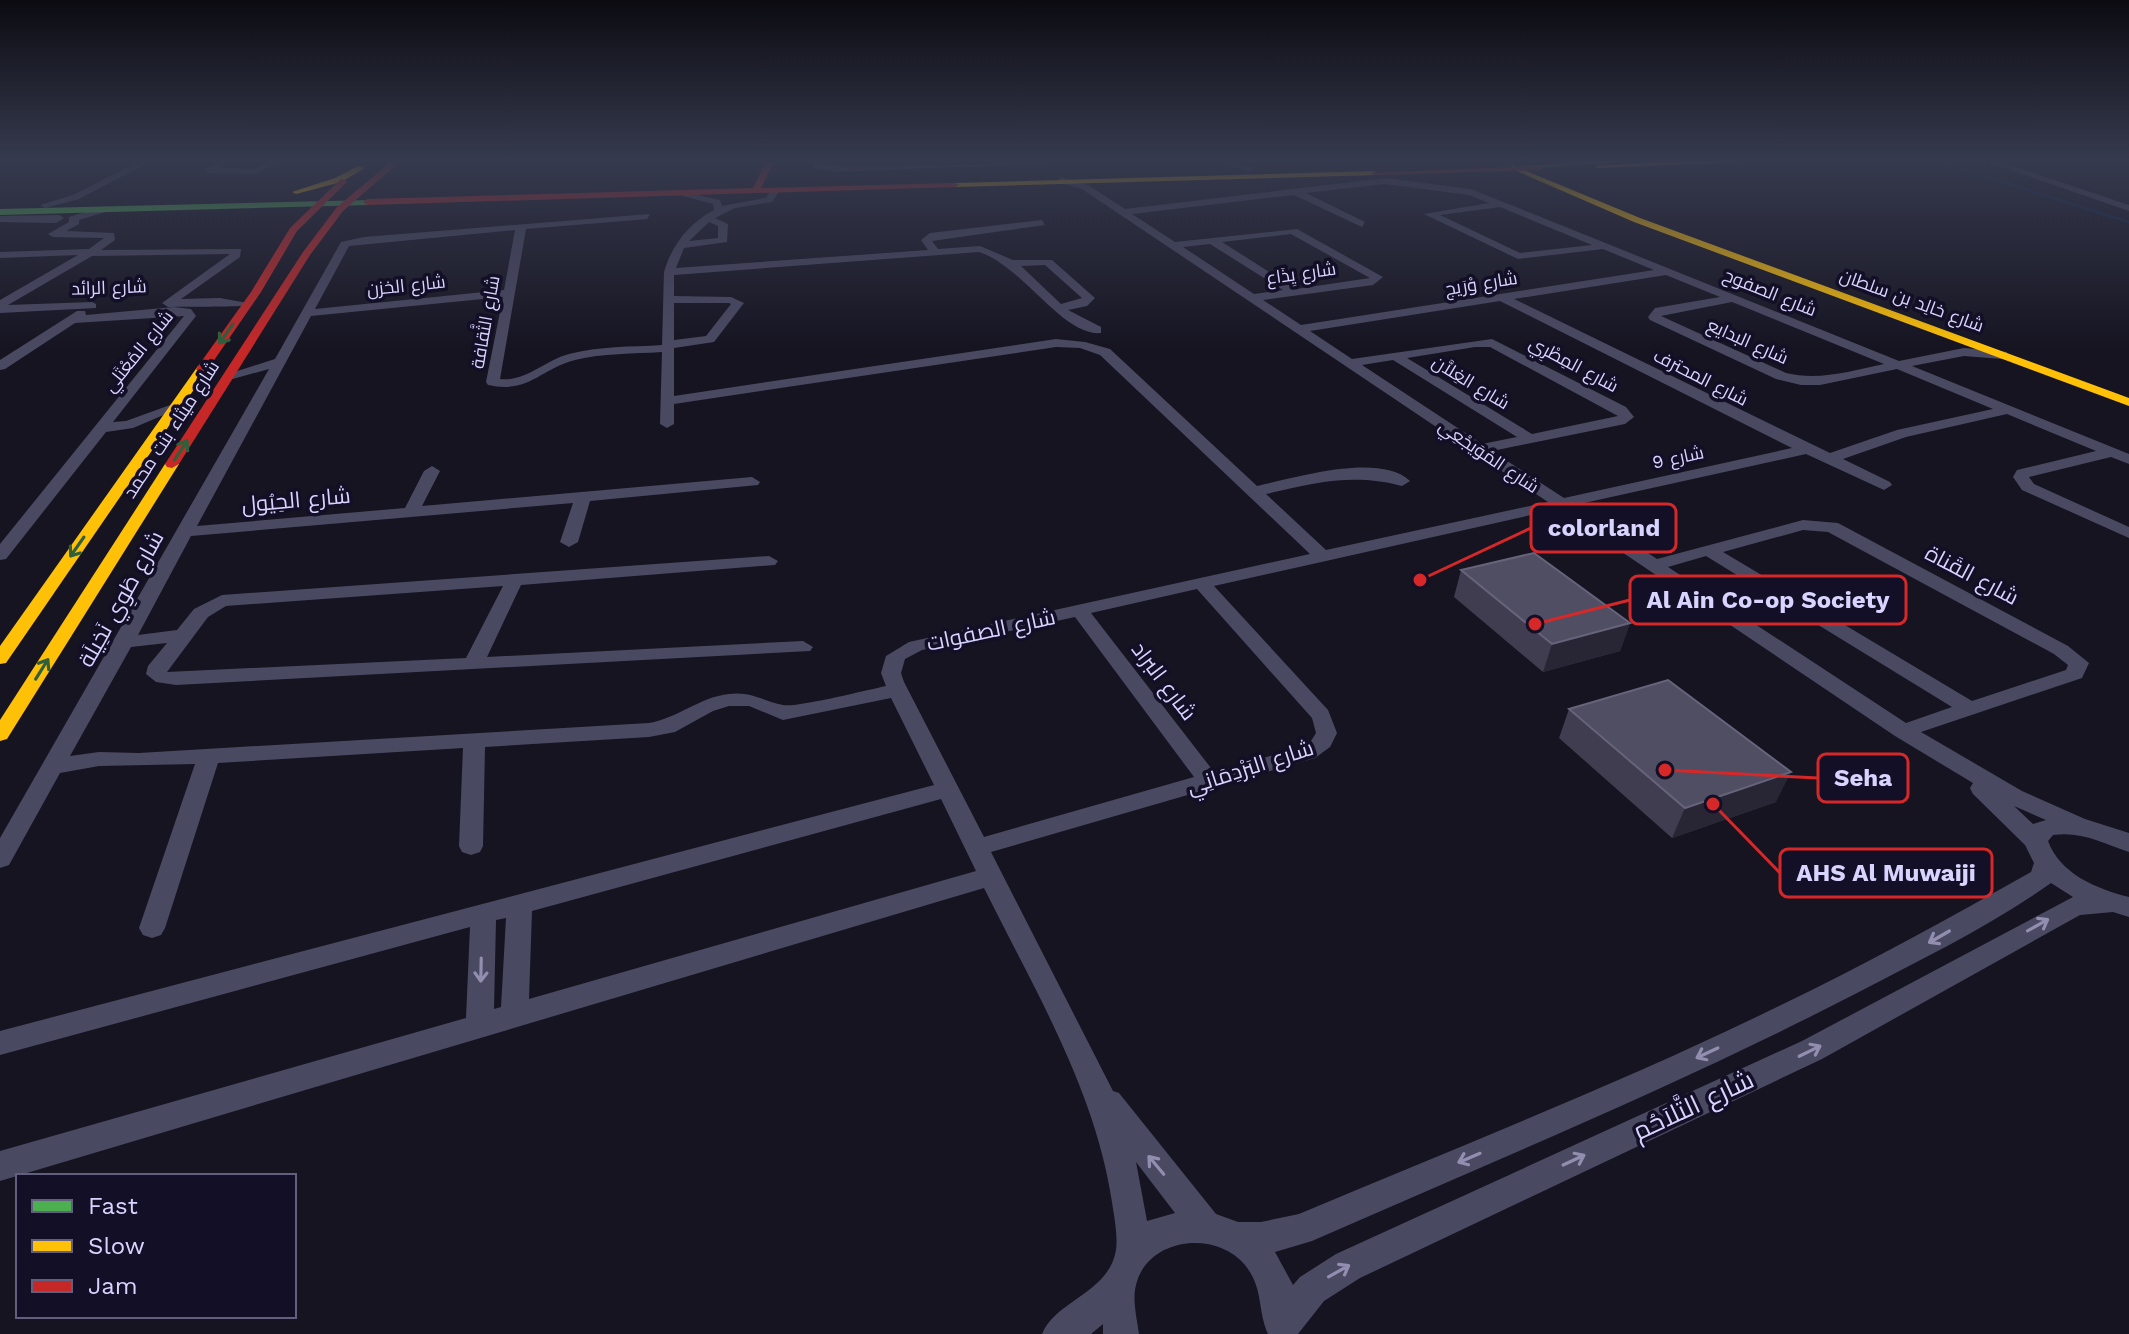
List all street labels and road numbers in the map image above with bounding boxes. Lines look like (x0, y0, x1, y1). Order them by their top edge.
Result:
street label: شارع يِذَاع (1265, 258, 1338, 290)
street label: شارع الصفوح (1720, 264, 1820, 322)
street label: شارع خالِد بن سلطان (1836, 264, 1987, 338)
street label: شارع وْرَيج (1443, 267, 1519, 301)
street label: شارع الخزن (366, 270, 447, 302)
street label: شارع الثَّقافة (463, 273, 505, 371)
street label: شارع الرائد (71, 275, 147, 301)
street label: شارع المُعْتَلي (99, 306, 180, 398)
street label: شارع البدايع (1703, 314, 1792, 370)
street label: شارع المِطْرِي (1524, 332, 1622, 400)
street label: شارع المحترف (1649, 344, 1752, 412)
street label: شارع الغِلاَّن (1428, 351, 1513, 415)
street label: شارع ميثاء بنت محمد (119, 356, 225, 503)
street label: شارع المُوَيجْعِي (1433, 415, 1543, 501)
street label: شارع 9 (1650, 441, 1706, 475)
street label: شارع الحِيُول (241, 483, 352, 519)
street label: شارع طَوِي نَخِيلَة (73, 527, 172, 673)
street label: شارع القَناة (1920, 540, 2023, 612)
street label: شارع الصفوات (924, 604, 1058, 658)
street label: شارع البراد (1125, 637, 1202, 726)
street label: شارع البَرْدِمَانِي (1184, 735, 1318, 803)
street label: شارع التَّلاَحُم (1627, 1062, 1760, 1149)

